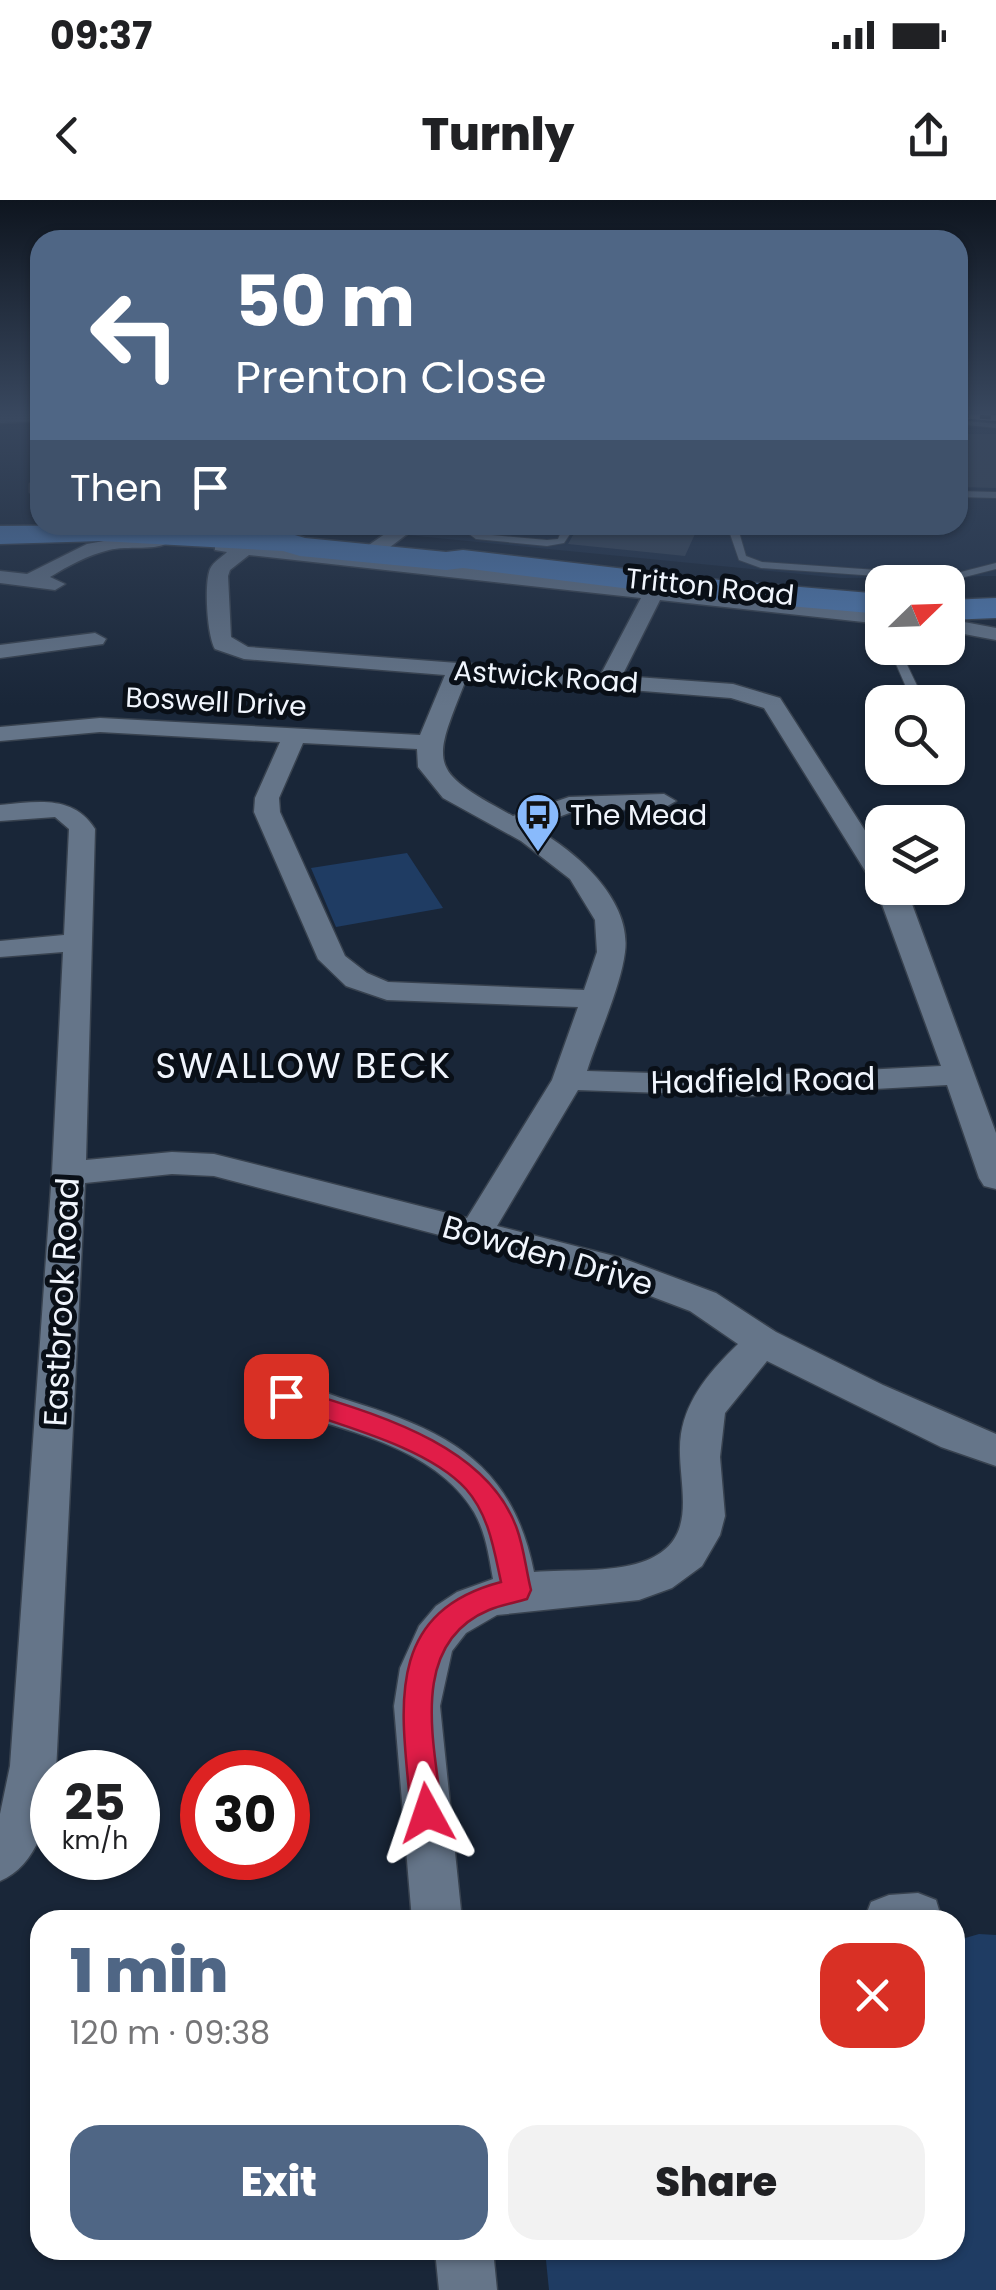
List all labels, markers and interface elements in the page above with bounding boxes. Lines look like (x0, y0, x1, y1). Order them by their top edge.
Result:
text: 09:37 (50, 9, 152, 62)
text: Turnly (422, 103, 574, 166)
icon: back (40, 108, 95, 163)
icon: share (901, 108, 956, 163)
text: 50 m (235, 252, 415, 351)
icon: left (70, 270, 200, 400)
text: Prenton Close (235, 346, 547, 409)
icon: arrive (183, 460, 238, 515)
text: Then (70, 461, 163, 514)
street label: Tritton Road (624, 559, 796, 615)
north arrow (865, 565, 965, 665)
map controls (865, 565, 965, 905)
street label: Astwick Road (452, 651, 640, 703)
street label: Boswell Drive (124, 678, 308, 726)
button: search (865, 685, 965, 785)
bus stop icon: The Mead (515, 792, 561, 853)
place label: The Mead (570, 796, 707, 835)
button: layers (865, 805, 965, 905)
district label: SWALLOW BECK (156, 1041, 452, 1090)
street label: Hadfield Road (650, 1056, 876, 1104)
street label: Eastbrook Road (32, 1176, 90, 1428)
street label: Bowden Drive (437, 1203, 659, 1307)
pin (244, 1354, 329, 1439)
icon: arrive (259, 1369, 314, 1424)
speed limit sign: 30 (180, 1750, 310, 1880)
position arrow (375, 1761, 479, 1865)
text: 25 (64, 1767, 126, 1838)
text: km/h (62, 1823, 128, 1858)
text: 1 min (70, 1929, 228, 2013)
button: close (820, 1943, 925, 2048)
text: 120 m · 09:38 (70, 2010, 270, 2055)
button: Exit (70, 2125, 488, 2240)
button: Share (508, 2125, 925, 2240)

